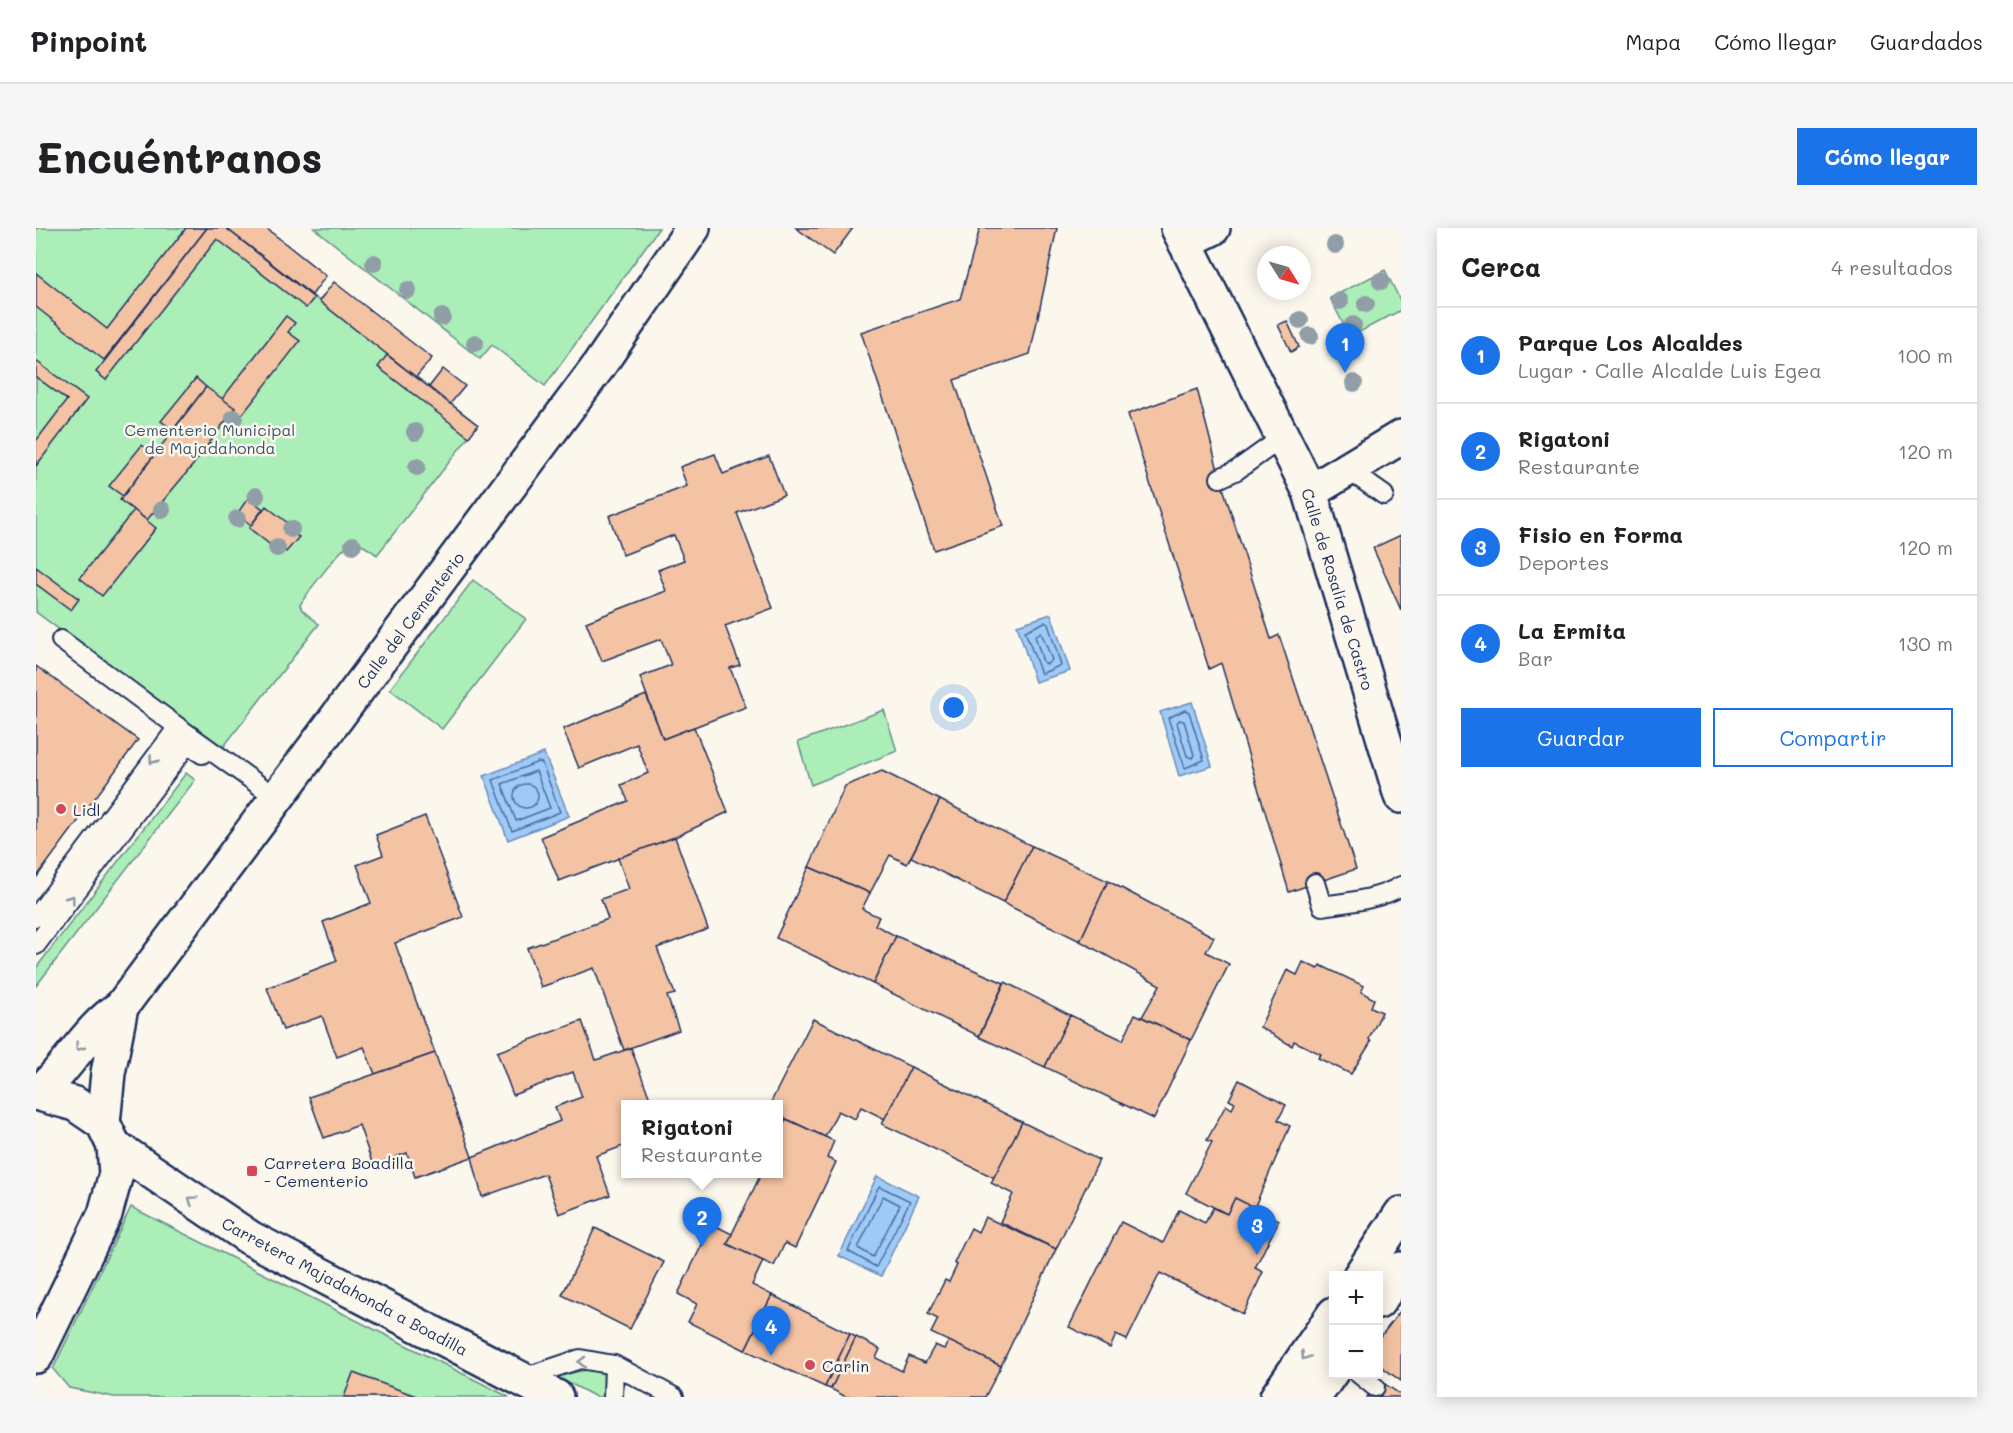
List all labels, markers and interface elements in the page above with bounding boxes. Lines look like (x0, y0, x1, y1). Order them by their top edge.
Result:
text: Pinpoint (30, 23, 147, 59)
text: Mapa (1625, 28, 1681, 55)
text: Cómo llegar (1714, 28, 1837, 55)
text: Guardados (1870, 28, 1983, 55)
button: Cómo llegar (1797, 128, 1977, 185)
text: Encuéntranos (36, 129, 322, 184)
north arrow (1257, 246, 1311, 300)
text: Cerca (1461, 250, 1541, 284)
text: 4 resultados (1831, 254, 1953, 280)
pin: 1 (1326, 324, 1364, 373)
text: Parque Los Alcaldes (1518, 328, 1743, 357)
text: 1 (1476, 342, 1485, 368)
text: 100 m (1897, 342, 1953, 368)
text: Lugar · Calle Alcalde Luis Egea (1518, 357, 1822, 383)
park label: Cementerio Municipal de Majadahonda (125, 419, 295, 458)
text: Rigatoni (1518, 424, 1610, 453)
text: 2 (1475, 438, 1486, 464)
text: 120 m (1898, 438, 1953, 464)
text: Restaurante (1518, 453, 1640, 479)
street label: Calle de Rosalía de Castro (1297, 485, 1379, 693)
text: Fisio en Forma (1518, 520, 1683, 549)
text: 3 (1475, 534, 1487, 560)
text: 120 m (1898, 534, 1953, 560)
street label: Calle del Cementerio (352, 547, 468, 693)
text: Deportes (1518, 549, 1609, 575)
text: La Ermita (1518, 616, 1626, 645)
text: 4 (1474, 630, 1487, 656)
text: 130 m (1898, 630, 1953, 656)
text: Bar (1518, 645, 1553, 671)
your location (939, 693, 968, 722)
button: Guardar (1461, 708, 1701, 767)
button: Compartir (1713, 708, 1953, 767)
one-way arrow (149, 754, 160, 765)
place label: Lidl (73, 799, 100, 820)
marker: Lidl (54, 802, 68, 816)
one-way arrow (64, 894, 75, 905)
one-way arrow (76, 1040, 87, 1051)
popup (621, 1100, 783, 1178)
text: Rigatoni (641, 1112, 734, 1141)
text: Restaurante (641, 1141, 763, 1167)
place label: Carretera Boadilla - Cementerio (264, 1152, 414, 1191)
marker: Carretera Boadilla - Cementerio (245, 1164, 259, 1178)
one-way arrow (188, 1196, 199, 1207)
pin: 2 (682, 1198, 722, 1247)
pin: 3 (1238, 1206, 1276, 1255)
street label: Carretera Majadahonda a Boadilla (218, 1212, 472, 1360)
map controls (1329, 1271, 1383, 1379)
button: + (1329, 1271, 1383, 1325)
pin: 4 (752, 1306, 790, 1356)
button: − (1329, 1325, 1383, 1379)
one-way arrow (1302, 1349, 1313, 1360)
one-way arrow (577, 1355, 586, 1368)
place label: Carlin (822, 1355, 869, 1376)
marker: Carlin (803, 1358, 817, 1372)

